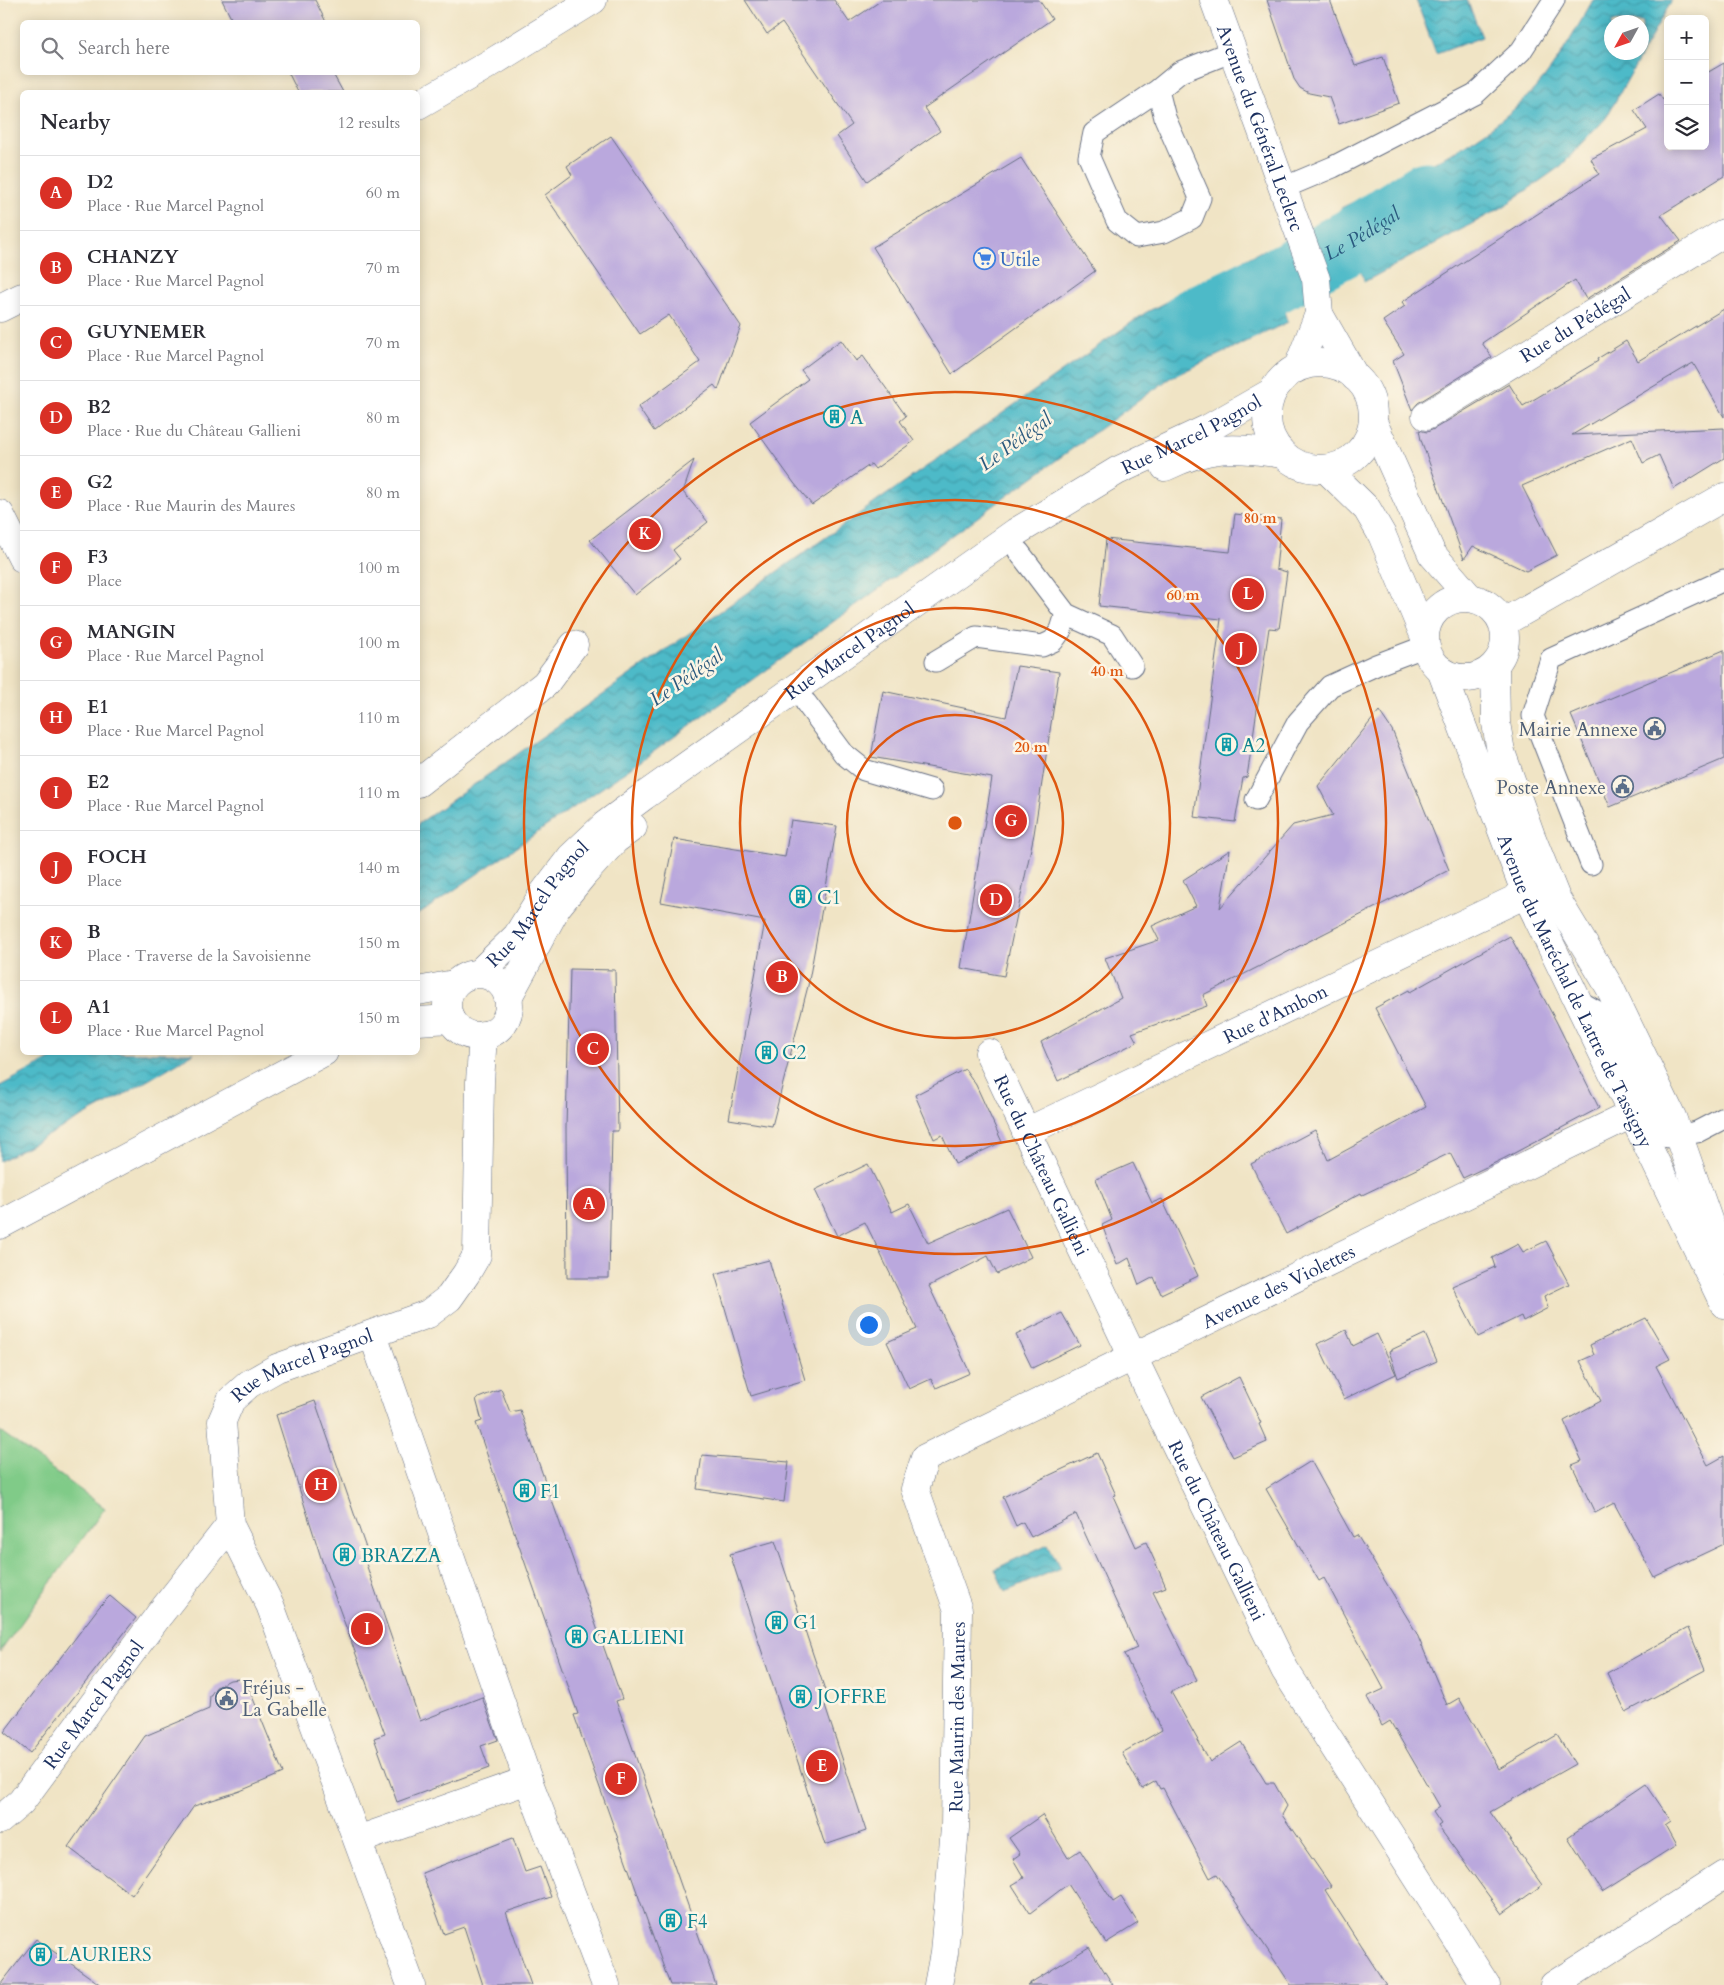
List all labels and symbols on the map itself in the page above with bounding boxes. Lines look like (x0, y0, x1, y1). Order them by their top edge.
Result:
north arrow (1604, 15, 1649, 60)
street label: Avenue du Général Leclerc (1210, 21, 1310, 236)
water label: Le Pédégal (1319, 200, 1406, 267)
supermarket icon: Utile (972, 247, 996, 271)
place label: Utile (1000, 247, 1040, 273)
street label: Rue du Pédégal (1515, 281, 1636, 369)
street label: Rue Marcel Pagnol (1117, 389, 1266, 481)
building icon: A (822, 405, 846, 429)
place label: A (850, 405, 864, 431)
water label: Le Pédégal (973, 405, 1058, 477)
text: 80 m (1243, 508, 1277, 528)
pin: K (629, 515, 661, 553)
pin: L (1232, 575, 1264, 613)
text: 60 m (1166, 585, 1200, 605)
street label: Rue Marcel Pagnol (780, 596, 920, 706)
pin: J (1225, 630, 1257, 668)
water label: Le Pédégal (644, 642, 729, 713)
text: 40 m (1090, 661, 1124, 681)
place label: Mairie Annexe (1519, 717, 1638, 743)
public building icon: Mairie Annexe (1642, 717, 1666, 741)
building icon: A2 (1214, 733, 1238, 757)
place label: A2 (1242, 733, 1266, 759)
text: 20 m (1014, 737, 1048, 757)
place label: Poste Annexe (1497, 775, 1606, 801)
public building icon: Poste Annexe (1610, 775, 1634, 799)
pin: G (995, 802, 1027, 840)
centre of rings (946, 814, 964, 832)
street label: Avenue du Maréchal de Lattre de Tassigny (1490, 831, 1659, 1152)
street label: Rue Marcel Pagnol (481, 835, 595, 973)
pin: D (980, 881, 1012, 919)
building icon: C1 (789, 885, 813, 909)
place label: C1 (817, 885, 841, 911)
pin: B (766, 958, 798, 996)
street label: Rue d'Ambon (1219, 978, 1332, 1050)
pin: C (577, 1030, 609, 1068)
building icon: C2 (754, 1040, 778, 1064)
place label: C2 (782, 1040, 807, 1066)
street label: Rue du Château Gallieni (987, 1071, 1095, 1260)
pin: A (573, 1185, 605, 1223)
street label: Avenue des Violettes (1198, 1239, 1360, 1335)
your location (856, 1312, 882, 1338)
street label: Rue Marcel Pagnol (225, 1323, 377, 1408)
street label: Rue du Château Gallieni (1161, 1436, 1271, 1625)
pin: H (305, 1466, 337, 1504)
building icon: F1 (512, 1479, 536, 1503)
place label: F1 (540, 1479, 561, 1505)
building icon: BRAZZA (333, 1543, 357, 1567)
place label: BRAZZA (361, 1543, 442, 1569)
pin: I (351, 1610, 383, 1648)
building icon: G1 (765, 1610, 789, 1634)
place label: G1 (793, 1610, 818, 1636)
street label: Rue Maurin des Maures (943, 1621, 972, 1813)
building icon: GALLIENI (564, 1625, 588, 1649)
place label: GALLIENI (592, 1625, 684, 1651)
street label: Rue Marcel Pagnol (38, 1635, 150, 1775)
place label: Fréjus - La Gabelle (242, 1675, 327, 1723)
building icon: JOFFRE (789, 1684, 813, 1708)
place label: JOFFRE (814, 1684, 886, 1710)
public building icon: Fréjus - La Gabelle (214, 1686, 238, 1710)
pin: E (806, 1747, 838, 1785)
pin: F (605, 1760, 637, 1798)
building icon: F4 (659, 1909, 683, 1933)
place label: F4 (687, 1909, 708, 1935)
building icon: LAURIERS (29, 1942, 53, 1966)
place label: LAURIERS (57, 1942, 152, 1968)

